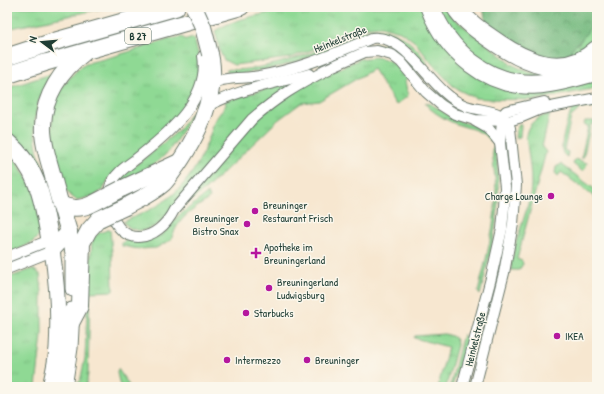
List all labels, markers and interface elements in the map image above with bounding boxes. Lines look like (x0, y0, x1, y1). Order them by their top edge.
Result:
north arrow (22, 22, 62, 62)
street label: Heinkelstraße (312, 22, 369, 56)
road number: B 27 (125, 28, 151, 44)
text: N (25, 34, 40, 44)
place label: Charge Lounge (485, 189, 544, 203)
marker: Charge Lounge (546, 191, 556, 201)
place label: Breuninger Restaurant Frisch (263, 198, 333, 225)
marker: Breuninger Restaurant Frisch (250, 206, 260, 216)
place label: Breuninger Bistro Snax (192, 211, 240, 238)
marker: Breuninger Bistro Snax (242, 219, 252, 229)
place label: Apotheke im Breuningerland (264, 240, 326, 267)
marker: Apotheke im Breuningerland (251, 248, 261, 258)
place label: Breuningerland Ludwigsburg (277, 275, 339, 302)
marker: Breuningerland Ludwigsburg (264, 283, 274, 293)
place label: Starbucks (254, 306, 293, 320)
marker: Starbucks (241, 308, 251, 318)
street label: Heinkelstraße (461, 310, 489, 368)
place label: IKEA (565, 329, 584, 343)
marker: IKEA (552, 331, 562, 341)
place label: Intermezzo (235, 353, 281, 367)
place label: Breuninger (315, 353, 360, 367)
marker: Intermezzo (222, 355, 232, 365)
marker: Breuninger (302, 355, 312, 365)

